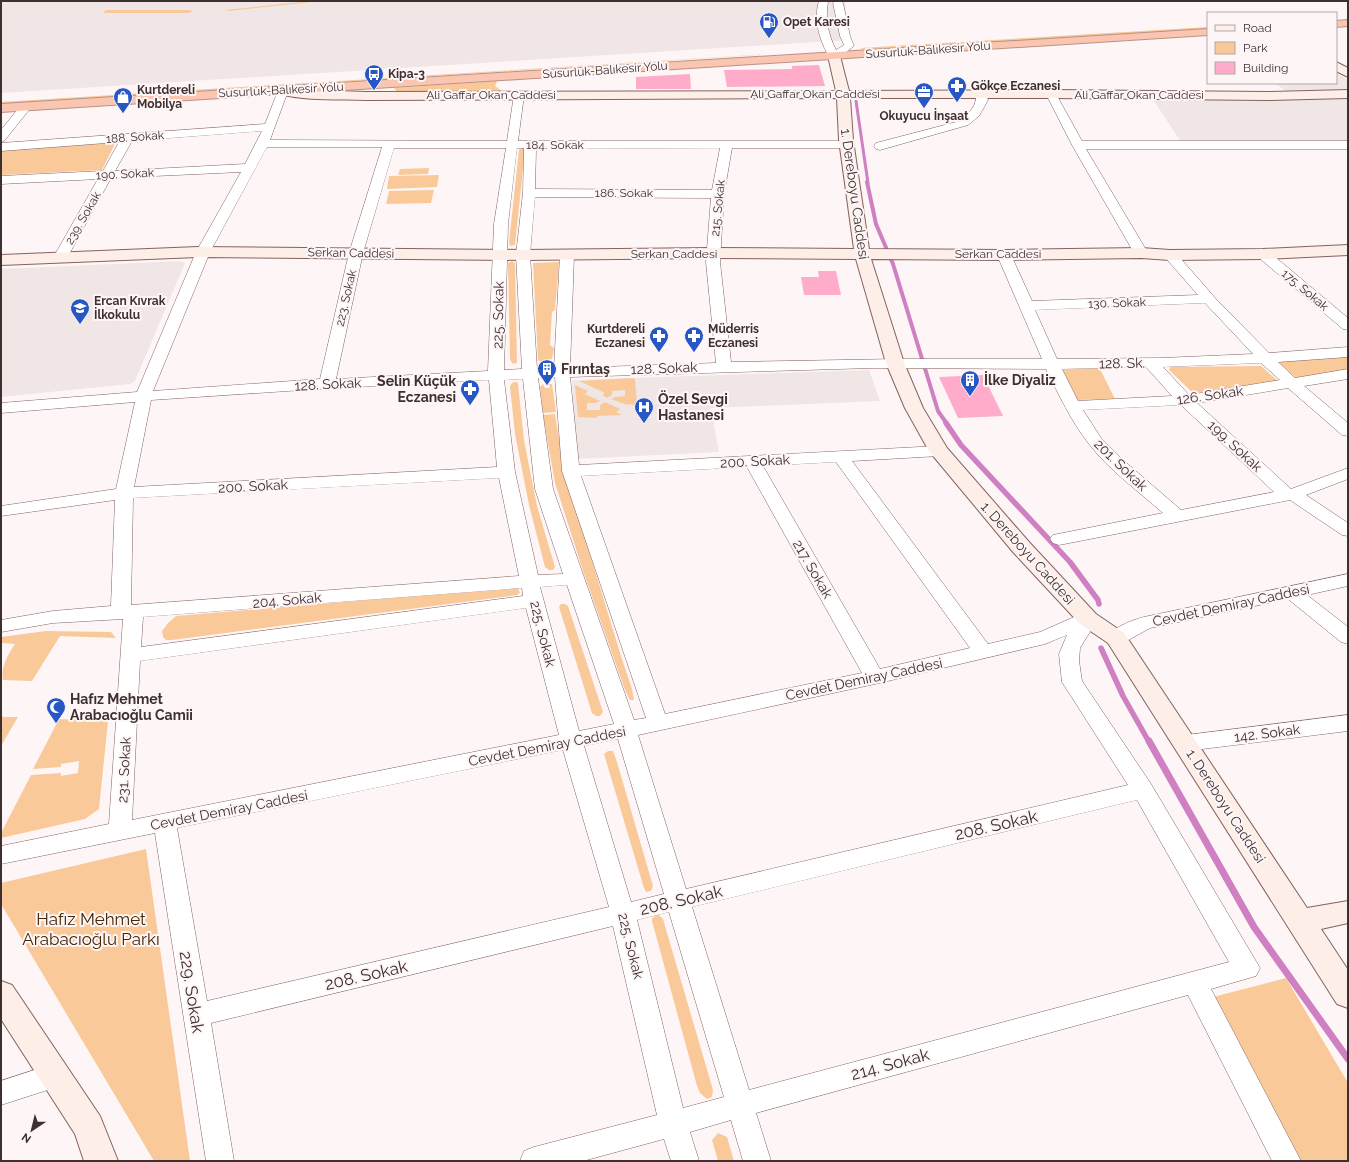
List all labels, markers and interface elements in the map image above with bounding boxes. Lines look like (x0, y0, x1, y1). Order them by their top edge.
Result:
fuel station icon: Opet Karesi (758, 11, 780, 39)
legend (1207, 12, 1337, 84)
place label: Opet Karesi (783, 15, 850, 29)
text: Road (1243, 21, 1272, 35)
street label: Susurluk-Balıkesir Yolu (865, 39, 991, 61)
text: Park (1243, 41, 1268, 55)
street label: Susurluk-Balıkesir Yolu (542, 59, 668, 81)
text: Building (1243, 61, 1289, 75)
bus stop icon: Kipa-3 (363, 63, 385, 91)
place label: Kipa-3 (388, 67, 425, 81)
pharmacy icon: Gökçe Eczanesi (946, 75, 968, 103)
place label: Gökçe Eczanesi (971, 79, 1060, 93)
street label: Susurluk-Balıkesir Yolu (218, 80, 344, 100)
office icon: Okuyucu İnşaat (913, 81, 935, 109)
place label: Kurtdereli Mobilya (137, 83, 195, 111)
shop icon: Kurtdereli Mobilya (112, 86, 134, 114)
street label: Ali Gaffar Okan Caddesi (750, 87, 880, 101)
street label: Ali Gaffar Okan Caddesi (426, 88, 556, 102)
street label: Ali Gaffar Okan Caddesi (1074, 88, 1204, 102)
place label: Okuyucu İnşaat (879, 108, 969, 123)
street label: 1. Dereboyu Caddesi (838, 127, 872, 261)
street label: 188. Sokak (105, 128, 165, 146)
street label: 184. Sokak (526, 138, 585, 152)
street label: 190. Sokak (95, 165, 155, 183)
street label: 215. Sokak (708, 178, 728, 237)
street label: 186. Sokak (595, 186, 654, 200)
street label: 239. Sokak (62, 189, 104, 247)
street label: Serkan Caddesi (308, 245, 394, 261)
street label: Serkan Caddesi (631, 247, 717, 261)
street label: Serkan Caddesi (955, 247, 1041, 261)
street label: 175. Sokak (1279, 266, 1332, 314)
street label: 223. Sokak (333, 268, 359, 328)
street label: 225. Sokak (489, 280, 507, 349)
place label: Ercan Kıvrak İlkokulu (94, 294, 166, 322)
street label: 130. Sokak (1088, 295, 1147, 311)
school or university icon: Ercan Kıvrak İlkokulu (69, 297, 91, 325)
place label: Kurtdereli Eczanesi (587, 322, 645, 350)
place label: Müderris Eczanesi (708, 322, 759, 350)
pharmacy icon: Kurtdereli Eczanesi (648, 325, 670, 353)
pharmacy icon: Müderris Eczanesi (683, 325, 705, 353)
street label: 128. Sk. (1099, 355, 1145, 371)
building icon: Fırıntaş (536, 358, 558, 386)
street label: 128. Sokak (630, 359, 698, 377)
place label: Fırıntaş (561, 361, 610, 377)
building icon: İlke Diyaliz (959, 369, 981, 397)
place label: İlke Diyaliz (984, 371, 1056, 388)
place label: Selin Küçük Eczanesi (377, 373, 456, 405)
street label: 128. Sokak (294, 374, 362, 394)
pharmacy icon: Selin Küçük Eczanesi (459, 378, 481, 406)
street label: 126. Sokak (1176, 382, 1245, 408)
place label: Özel Sevgi Hastanesi (658, 390, 728, 423)
hospital icon: Özel Sevgi Hastanesi (633, 396, 655, 424)
street label: 199. Sokak (1205, 417, 1266, 475)
street label: 201. Sokak (1091, 436, 1151, 495)
street label: 200. Sokak (720, 451, 791, 471)
street label: 200. Sokak (218, 476, 289, 496)
street label: 1. Dereboyu Caddesi (978, 499, 1078, 607)
street label: 217. Sokak (790, 537, 837, 602)
street label: Cevdet Demiray Caddesi (1151, 581, 1311, 629)
street label: 204. Sokak (252, 589, 323, 611)
street label: 225. Sokak (527, 599, 559, 669)
street label: Cevdet Demiray Caddesi (784, 655, 944, 703)
place label: Hafız Mehmet Arabacıoğlu Camii (70, 691, 193, 723)
mosque icon: Hafız Mehmet Arabacıoğlu Camii (45, 696, 67, 724)
street label: 142. Sokak (1233, 721, 1302, 745)
street label: Cevdet Demiray Caddesi (467, 723, 627, 769)
street label: 231. Sokak (114, 736, 134, 803)
street label: 1. Dereboyu Caddesi (1183, 746, 1269, 866)
street label: Cevdet Demiray Caddesi (149, 787, 309, 833)
street label: 208. Sokak (953, 806, 1039, 844)
street label: 208. Sokak (638, 881, 724, 919)
park label: Hafız Mehmet Arabacıoğlu Parkı (22, 909, 160, 949)
street label: 225. Sokak (615, 911, 647, 981)
street label: 229. Sokak (176, 949, 208, 1035)
street label: 208. Sokak (323, 956, 409, 994)
street label: 214. Sokak (848, 1044, 932, 1084)
north arrow (12, 1110, 52, 1150)
text: N (19, 1130, 34, 1146)

